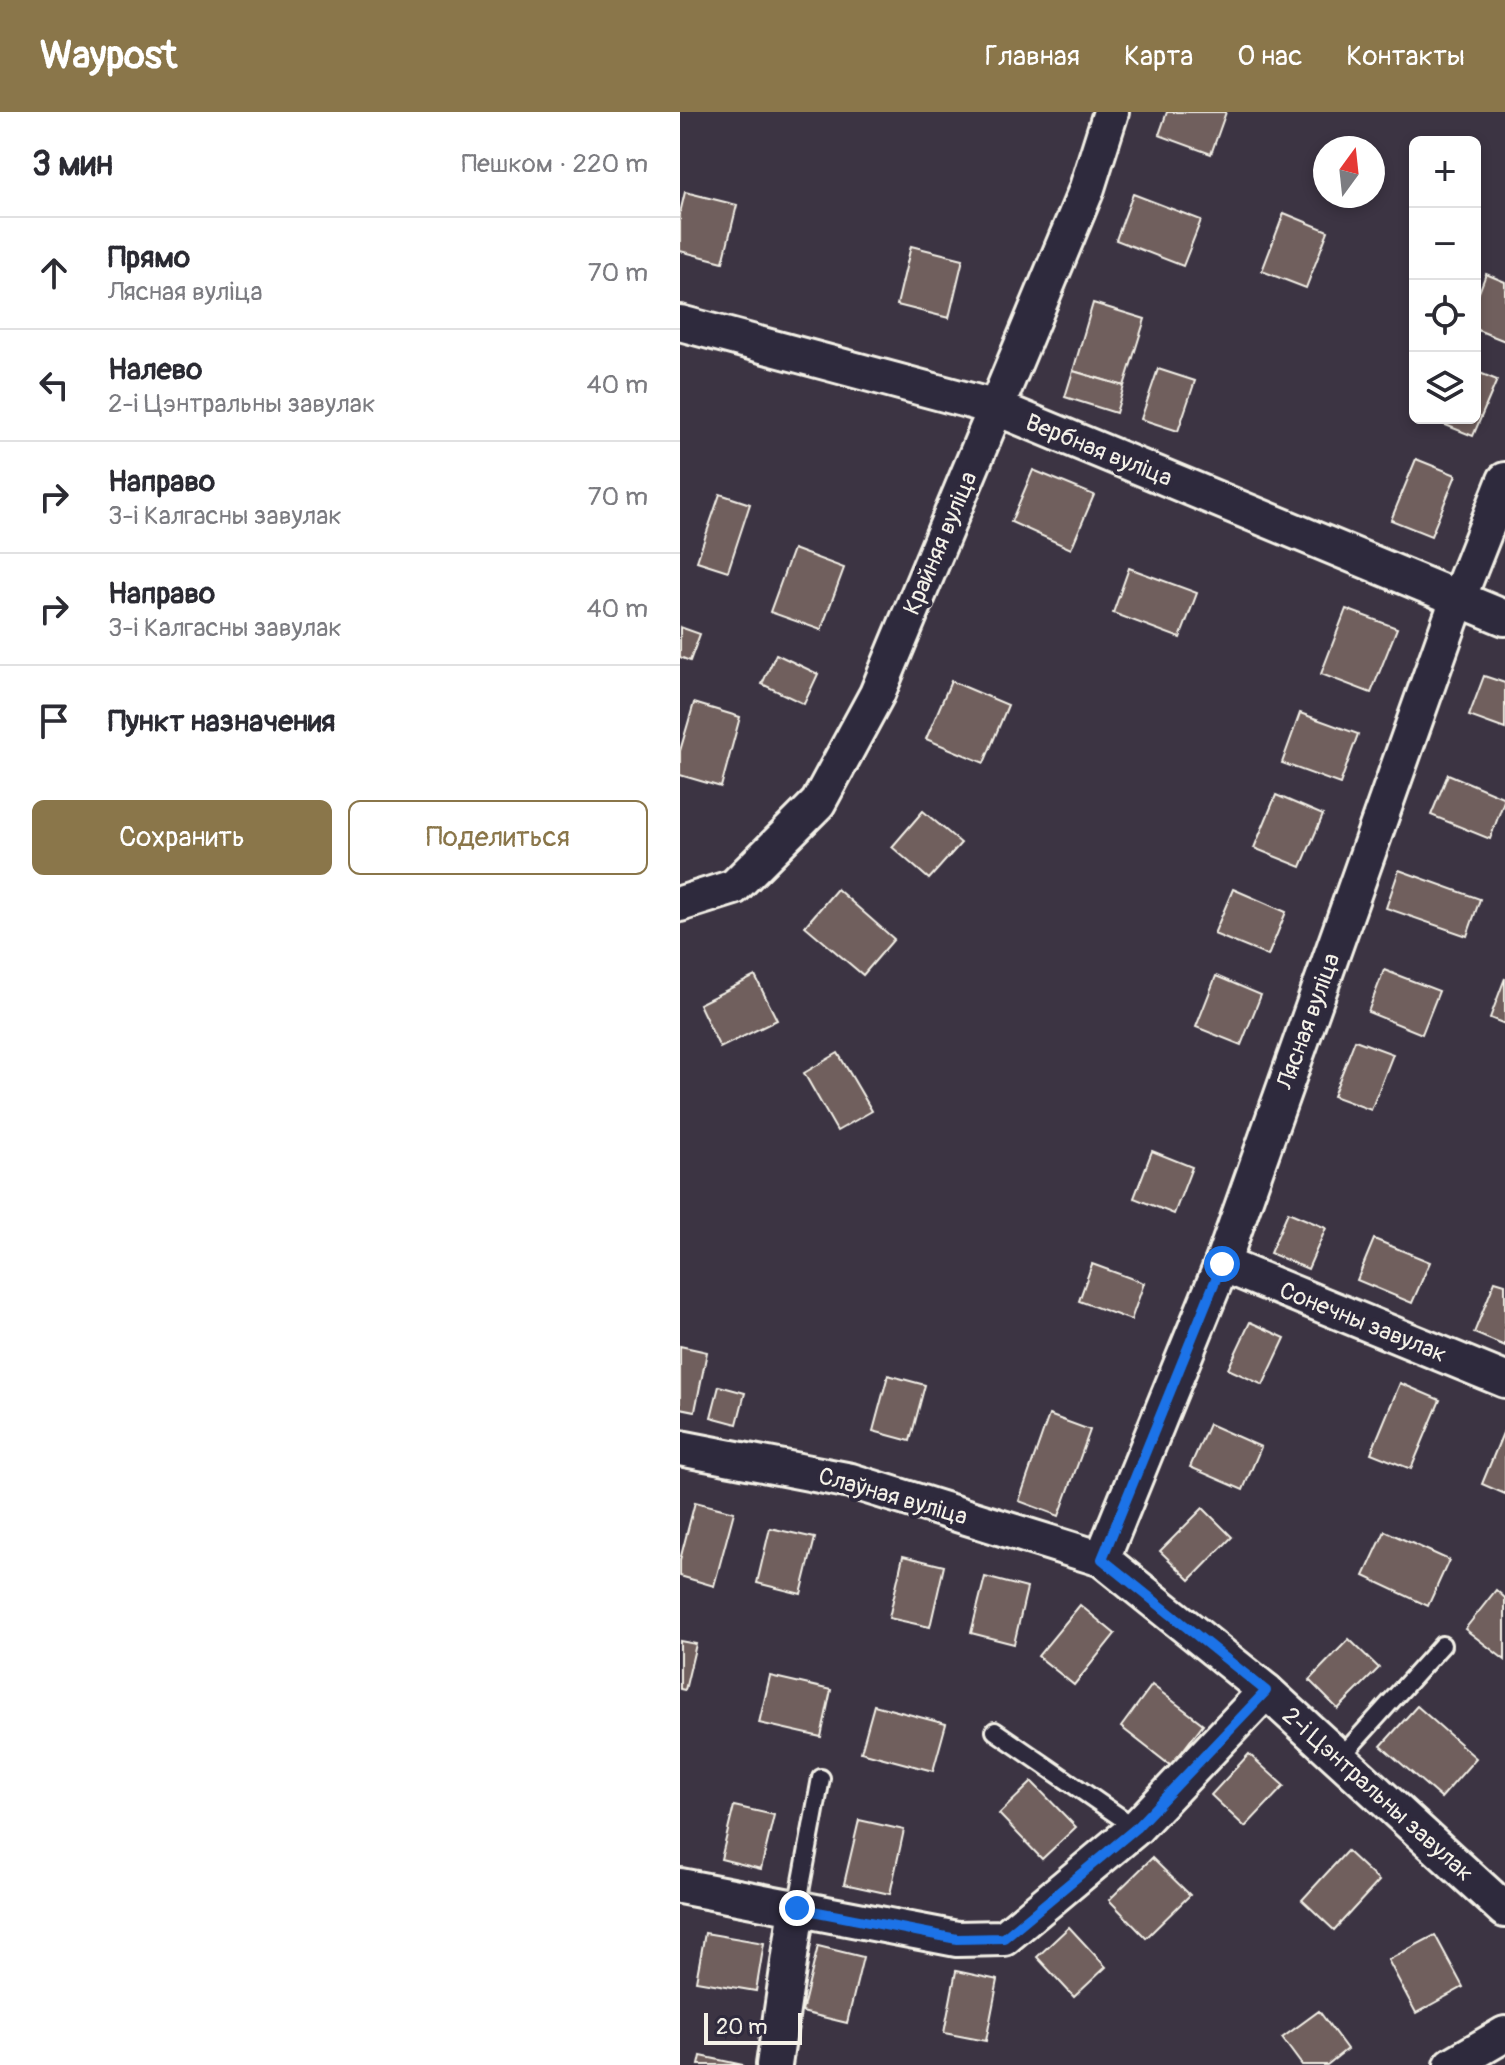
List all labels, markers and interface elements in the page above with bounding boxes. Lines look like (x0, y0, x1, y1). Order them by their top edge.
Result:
text: Waypost (40, 32, 177, 80)
text: Главная (985, 39, 1080, 74)
text: Карта (1124, 39, 1193, 74)
text: О нас (1237, 39, 1302, 74)
text: Контакты (1346, 39, 1465, 74)
north arrow (1313, 136, 1385, 208)
map controls (1409, 136, 1481, 424)
button: + (1409, 136, 1481, 208)
text: 3 мин (32, 143, 113, 186)
text: Пешком · 220 m (461, 148, 648, 180)
button: − (1409, 208, 1481, 280)
text: Прямо (108, 239, 190, 276)
icon: ahead (32, 251, 76, 295)
text: 70 m (588, 257, 648, 289)
text: Лясная вуліца (108, 276, 263, 308)
button: locate (1409, 280, 1481, 352)
text: Налево (108, 351, 202, 388)
button: layers (1409, 352, 1481, 424)
icon: left (32, 363, 76, 407)
text: 40 m (586, 369, 648, 401)
text: 2-і Цэнтральны завулак (108, 388, 375, 420)
street label: Вербная вуліца (1021, 408, 1176, 493)
text: Направо (108, 463, 215, 500)
street label: Крайняя вуліца (897, 467, 984, 619)
icon: right (32, 475, 76, 519)
text: 70 m (588, 481, 648, 513)
text: 3-і Калгасны завулак (108, 500, 342, 532)
text: Направо (108, 575, 215, 612)
icon: right (32, 587, 76, 631)
text: 40 m (586, 593, 648, 625)
text: 3-і Калгасны завулак (108, 612, 342, 644)
icon: arrive (32, 699, 76, 743)
text: Пункт назначения (108, 703, 335, 740)
button: Сохранить (32, 800, 332, 875)
button: Поделиться (348, 800, 648, 875)
street label: Лясная вуліца (1270, 949, 1346, 1094)
route start (1204, 1246, 1240, 1282)
street label: Сонечны завулак (1275, 1276, 1450, 1369)
street label: Слаўная вуліца (815, 1461, 971, 1532)
street label: 2-і Цэнтральны завулак (1276, 1701, 1479, 1888)
route end (779, 1890, 815, 1926)
scale bar (704, 2009, 802, 2045)
text: 20 m (716, 2013, 768, 2041)

